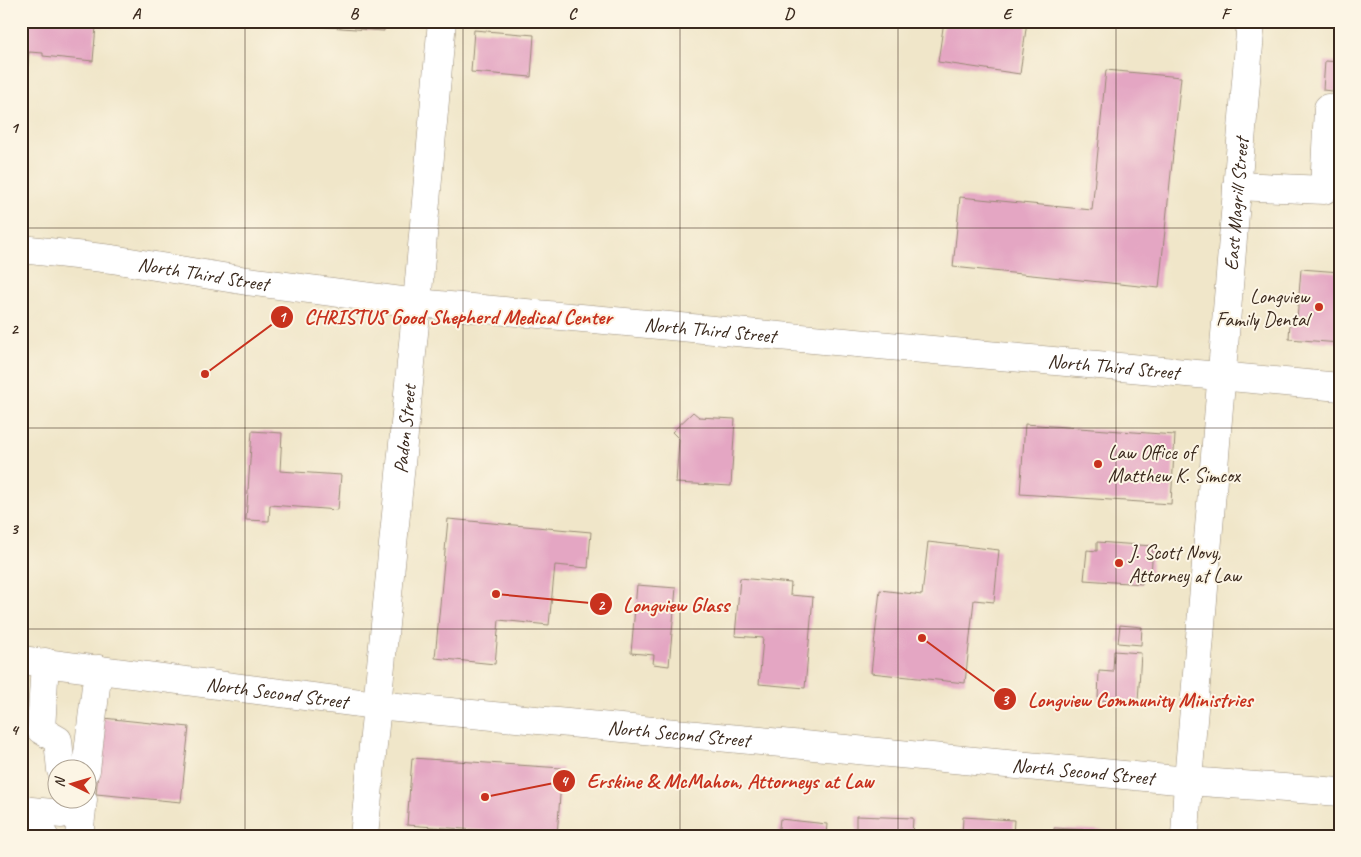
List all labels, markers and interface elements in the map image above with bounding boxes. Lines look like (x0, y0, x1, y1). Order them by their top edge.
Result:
text: A (132, 4, 142, 24)
text: B (350, 4, 360, 24)
text: C (568, 4, 578, 24)
text: D (784, 4, 795, 24)
text: E (1003, 4, 1014, 24)
text: F (1221, 4, 1232, 24)
text: 1 (10, 118, 19, 138)
street label: East Magrill Street (1218, 133, 1254, 272)
street label: North Third Street (136, 251, 273, 297)
place label: Longview Family Dental (1216, 284, 1313, 332)
callout: CHRISTUS Good Shepherd Medical Center (269, 299, 622, 335)
marker: Longview Family Dental (1313, 301, 1325, 313)
text: CHRISTUS Good Shepherd Medical Center (304, 304, 614, 330)
text: 1 (279, 308, 288, 327)
street label: North Third Street (643, 311, 780, 348)
text: 2 (10, 319, 19, 339)
street label: North Third Street (1047, 348, 1183, 385)
street label: Padon Street (388, 381, 422, 475)
place label: Law Office of Matthew K. Simcox (1108, 440, 1242, 488)
marker: Law Office of Matthew K. Simcox (1092, 458, 1104, 470)
text: 3 (10, 519, 19, 539)
place label: J. Scott Novy, Attorney at Law (1128, 540, 1242, 588)
marker: J. Scott Novy, Attorney at Law (1113, 557, 1125, 569)
callout: Longview Glass (588, 586, 739, 622)
text: Longview Glass (623, 592, 732, 618)
text: 2 (598, 596, 606, 615)
street label: North Second Street (205, 671, 353, 714)
callout: Longview Community Ministries (993, 681, 1262, 717)
text: Longview Community Ministries (1028, 687, 1255, 713)
text: 3 (1002, 691, 1010, 710)
street label: North Second Street (607, 714, 754, 753)
text: 4 (10, 720, 19, 740)
street label: North Second Street (1011, 752, 1159, 791)
north arrow (48, 760, 98, 810)
callout: Erskine & McMahon, Attorneys at Law (552, 763, 884, 799)
text: Erskine & McMahon, Attorneys at Law (587, 768, 875, 795)
text: 4 (561, 772, 570, 791)
text: N (51, 776, 69, 788)

